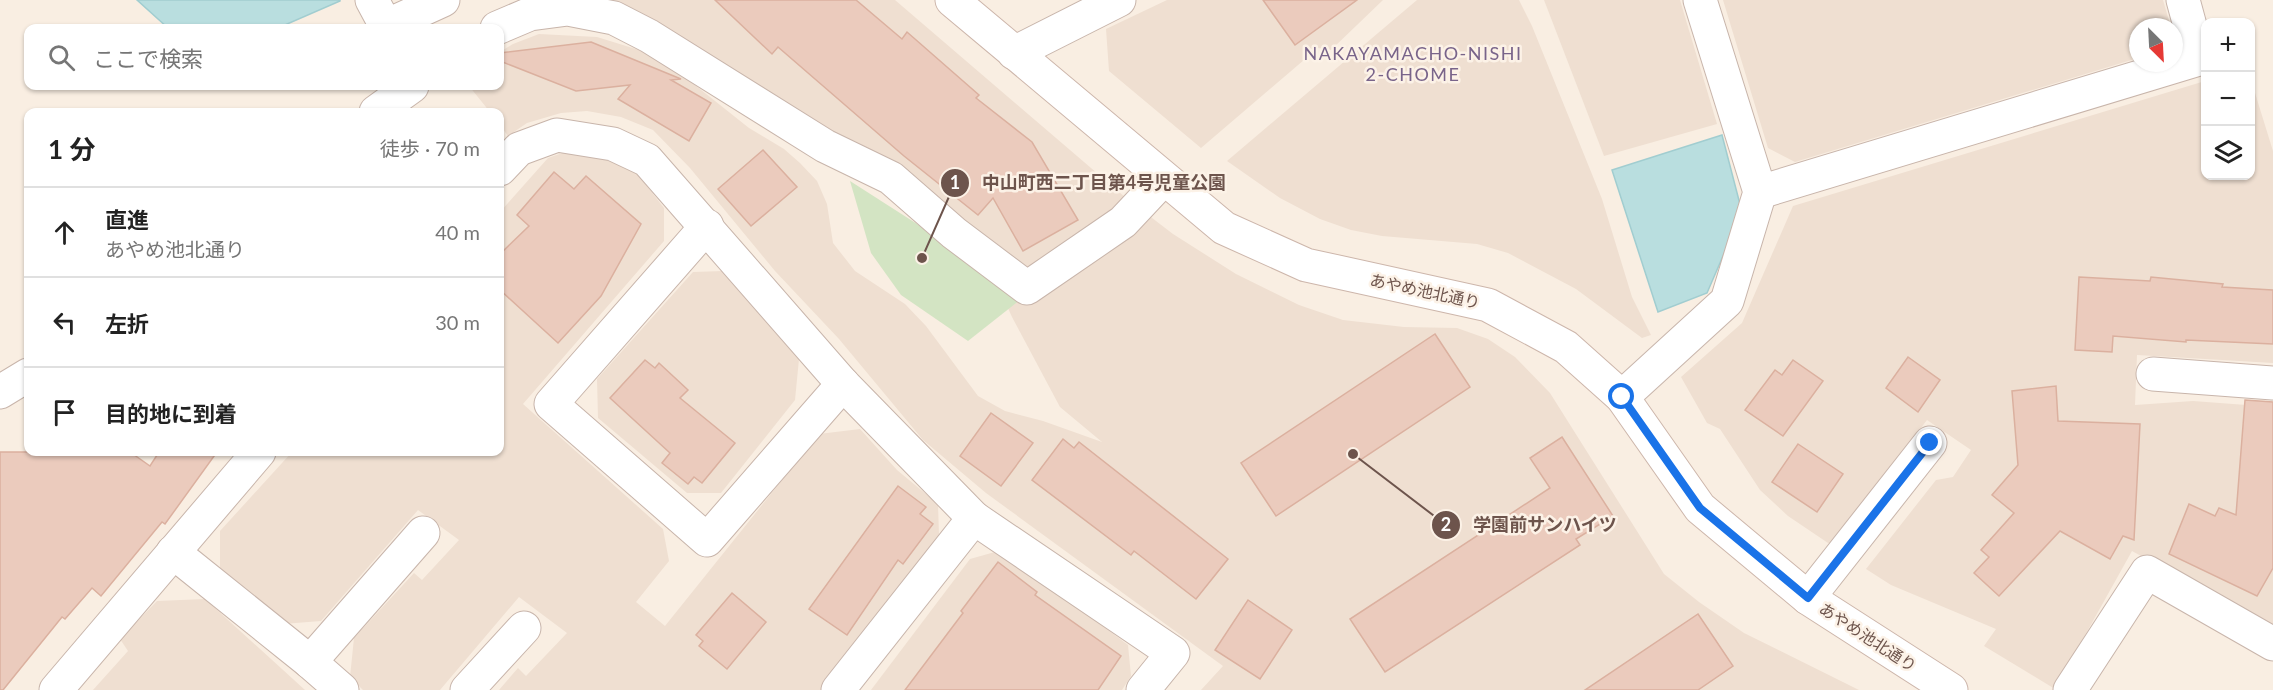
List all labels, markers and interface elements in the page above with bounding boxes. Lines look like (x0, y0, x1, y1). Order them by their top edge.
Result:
north arrow (2129, 18, 2183, 72)
map controls (2201, 18, 2255, 180)
button: + (2201, 18, 2255, 72)
search box (24, 24, 504, 90)
icon: search (45, 41, 78, 74)
district label: NAKAYAMACHO-NISHI 2-CHOME (1303, 42, 1523, 85)
text: ここで検索 (93, 45, 203, 72)
button: − (2201, 72, 2255, 126)
button: layers (2201, 126, 2255, 180)
text: 1 分 (48, 133, 95, 165)
text: 徒歩 · 70 m (380, 136, 480, 160)
callout: 中山町西二丁目第4号児童公園 (940, 165, 1238, 201)
text: 1 (950, 171, 960, 193)
text: 中山町西二丁目第4号児童公園 (982, 171, 1226, 193)
text: 直進 (105, 206, 149, 233)
icon: ahead (48, 216, 81, 249)
text: 40 m (435, 220, 480, 244)
text: あやめ池北通り (105, 237, 245, 261)
street label: あやめ池北通り (1368, 270, 1482, 311)
icon: left (48, 306, 81, 339)
text: 左折 (105, 310, 149, 337)
text: 30 m (435, 310, 480, 334)
route start (1608, 383, 1634, 409)
icon: arrive (48, 396, 81, 429)
text: 目的地に到着 (105, 400, 237, 427)
route end (1916, 429, 1942, 455)
callout: 学園前サンハイツ (1431, 507, 1629, 543)
text: 2 (1441, 513, 1451, 535)
text: 学園前サンハイツ (1473, 513, 1617, 535)
street label: あやめ池北通り (1816, 598, 1920, 675)

